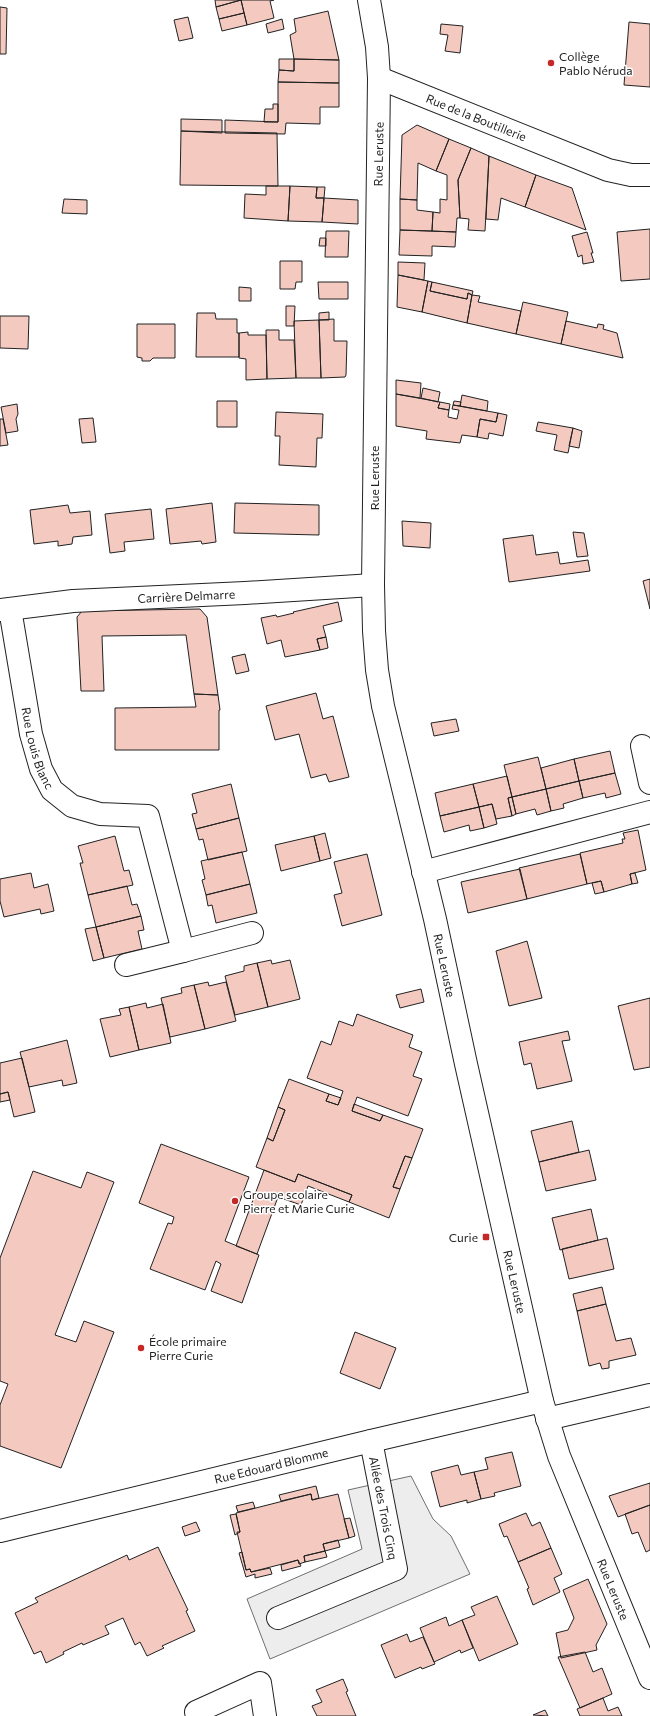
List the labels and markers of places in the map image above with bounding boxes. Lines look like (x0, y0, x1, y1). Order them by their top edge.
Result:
place label: Collège Pablo Néruda (559, 49, 633, 77)
marker: Collège Pablo Néruda (546, 58, 556, 68)
place label: Groupe scolaire Pierre et Marie Curie (243, 1187, 355, 1215)
marker: Groupe scolaire Pierre et Marie Curie (230, 1196, 240, 1206)
place label: Curie (449, 1230, 478, 1244)
marker: Curie (481, 1232, 491, 1242)
place label: École primaire Pierre Curie (149, 1334, 227, 1362)
marker: École primaire Pierre Curie (136, 1343, 146, 1353)

